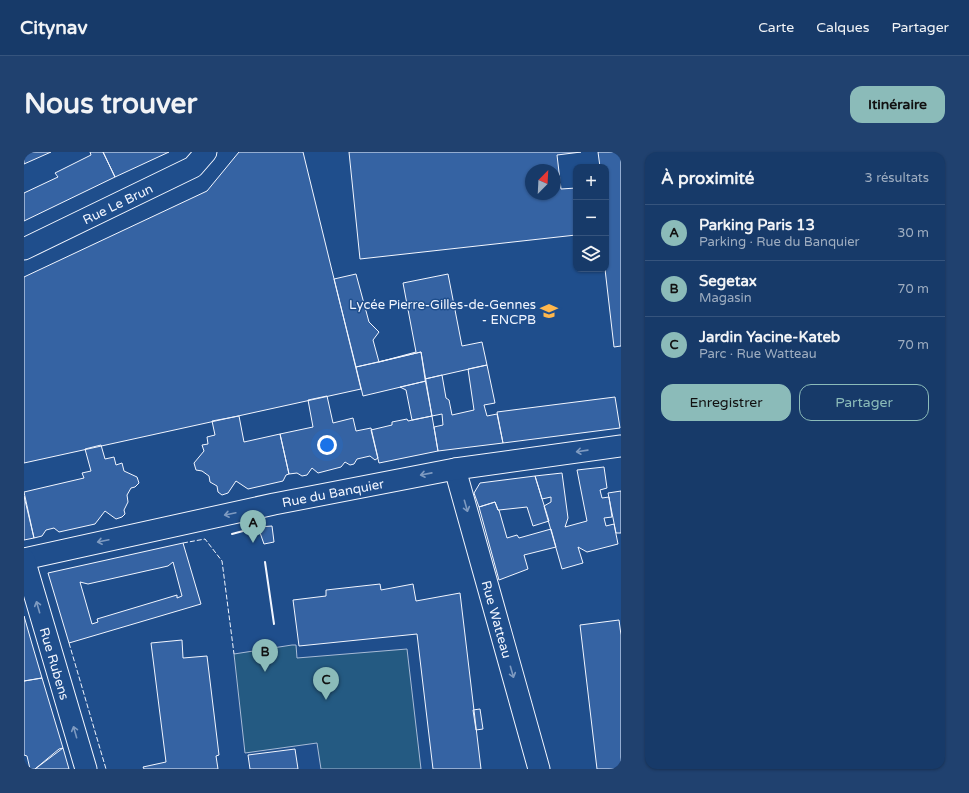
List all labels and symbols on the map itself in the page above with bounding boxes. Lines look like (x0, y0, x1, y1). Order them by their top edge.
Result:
north arrow (525, 164, 561, 200)
street label: Rue Le Brun (80, 181, 156, 228)
place label: Lycée Pierre-Gilles-de-Gennes - ENCPB (349, 297, 536, 328)
school or university icon: Lycée Pierre-Gilles-de-Gennes - ENCPB (539, 301, 559, 321)
your location (317, 435, 337, 455)
one-way arrow (576, 447, 589, 455)
one-way arrow (420, 471, 433, 479)
street label: Rue du Banquier (281, 476, 385, 511)
one-way arrow (463, 500, 470, 513)
one-way arrow (224, 510, 237, 518)
pin: A (240, 510, 266, 543)
one-way arrow (97, 538, 110, 546)
street label: Rue Watteau (478, 579, 515, 660)
one-way arrow (34, 601, 41, 614)
street label: Rue Rubens (36, 626, 72, 702)
pin: B (252, 639, 278, 672)
one-way arrow (509, 665, 516, 678)
pin: C (313, 667, 339, 700)
one-way arrow (71, 725, 78, 738)

